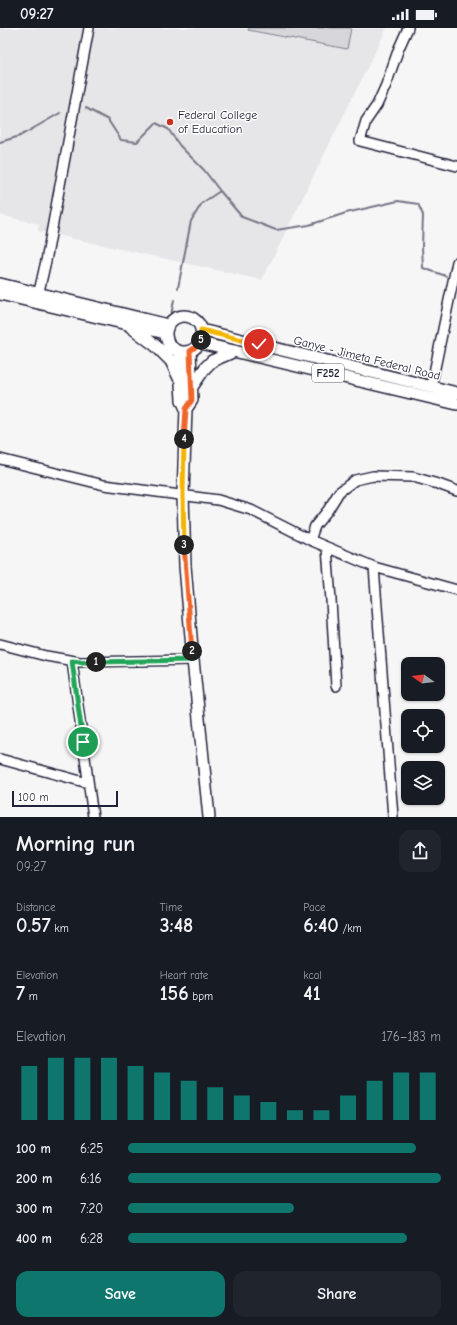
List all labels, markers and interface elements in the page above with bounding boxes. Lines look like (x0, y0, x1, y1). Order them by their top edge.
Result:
text: 09:27 (20, 5, 54, 23)
place label: Federal College of Education (178, 108, 257, 136)
marker: Federal College of Education (165, 117, 175, 127)
pin (242, 327, 276, 361)
pin: 5 (191, 330, 211, 350)
text: 5 (198, 333, 204, 346)
icon: check (248, 333, 270, 355)
street label: Ganye - Jimeta Federal Road (292, 333, 442, 383)
road number: F252 (312, 364, 344, 382)
pin: 4 (174, 429, 194, 449)
text: 4 (181, 432, 187, 445)
pin: 3 (174, 535, 194, 555)
text: 3 (181, 538, 187, 551)
pin: 2 (182, 641, 202, 661)
text: 2 (189, 644, 195, 657)
pin: 1 (86, 652, 106, 672)
text: 1 (94, 655, 98, 668)
north arrow (401, 657, 445, 701)
map controls (401, 657, 445, 805)
button: locate (401, 709, 445, 753)
pin (66, 725, 100, 759)
icon: arrive (72, 731, 94, 753)
button: layers (401, 761, 445, 805)
scale bar (12, 789, 118, 808)
text: 100 m (18, 791, 49, 804)
button: share (399, 830, 441, 872)
text: Morning run (16, 831, 135, 857)
text: 09:27 (16, 859, 46, 874)
text: Distance (16, 901, 55, 914)
text: Time (160, 901, 183, 914)
text: Pace (303, 901, 326, 914)
text: 0.57 (16, 914, 51, 937)
text: 3:48 (160, 914, 193, 937)
text: 6:40 (303, 914, 339, 937)
text: km (51, 922, 69, 935)
text: /km (339, 922, 362, 935)
text: Elevation (16, 969, 58, 982)
text: Heart rate (160, 969, 208, 982)
text: kcal (303, 969, 322, 982)
text: 7 (16, 982, 25, 1005)
text: 156 (160, 982, 189, 1005)
text: 41 (303, 982, 321, 1005)
text: m (25, 990, 38, 1003)
text: bpm (189, 990, 213, 1003)
text: Elevation (16, 1029, 66, 1044)
text: 176–183 m (381, 1029, 441, 1044)
text: 100 m (16, 1141, 51, 1156)
text: 6:25 (80, 1141, 103, 1156)
text: 200 m (16, 1171, 52, 1186)
text: 6:16 (80, 1171, 102, 1186)
text: 300 m (16, 1201, 52, 1216)
text: 7:20 (80, 1201, 103, 1216)
text: 400 m (16, 1231, 52, 1246)
text: 6:28 (80, 1231, 103, 1246)
button: Save (16, 1271, 225, 1317)
button: Share (233, 1271, 441, 1317)

